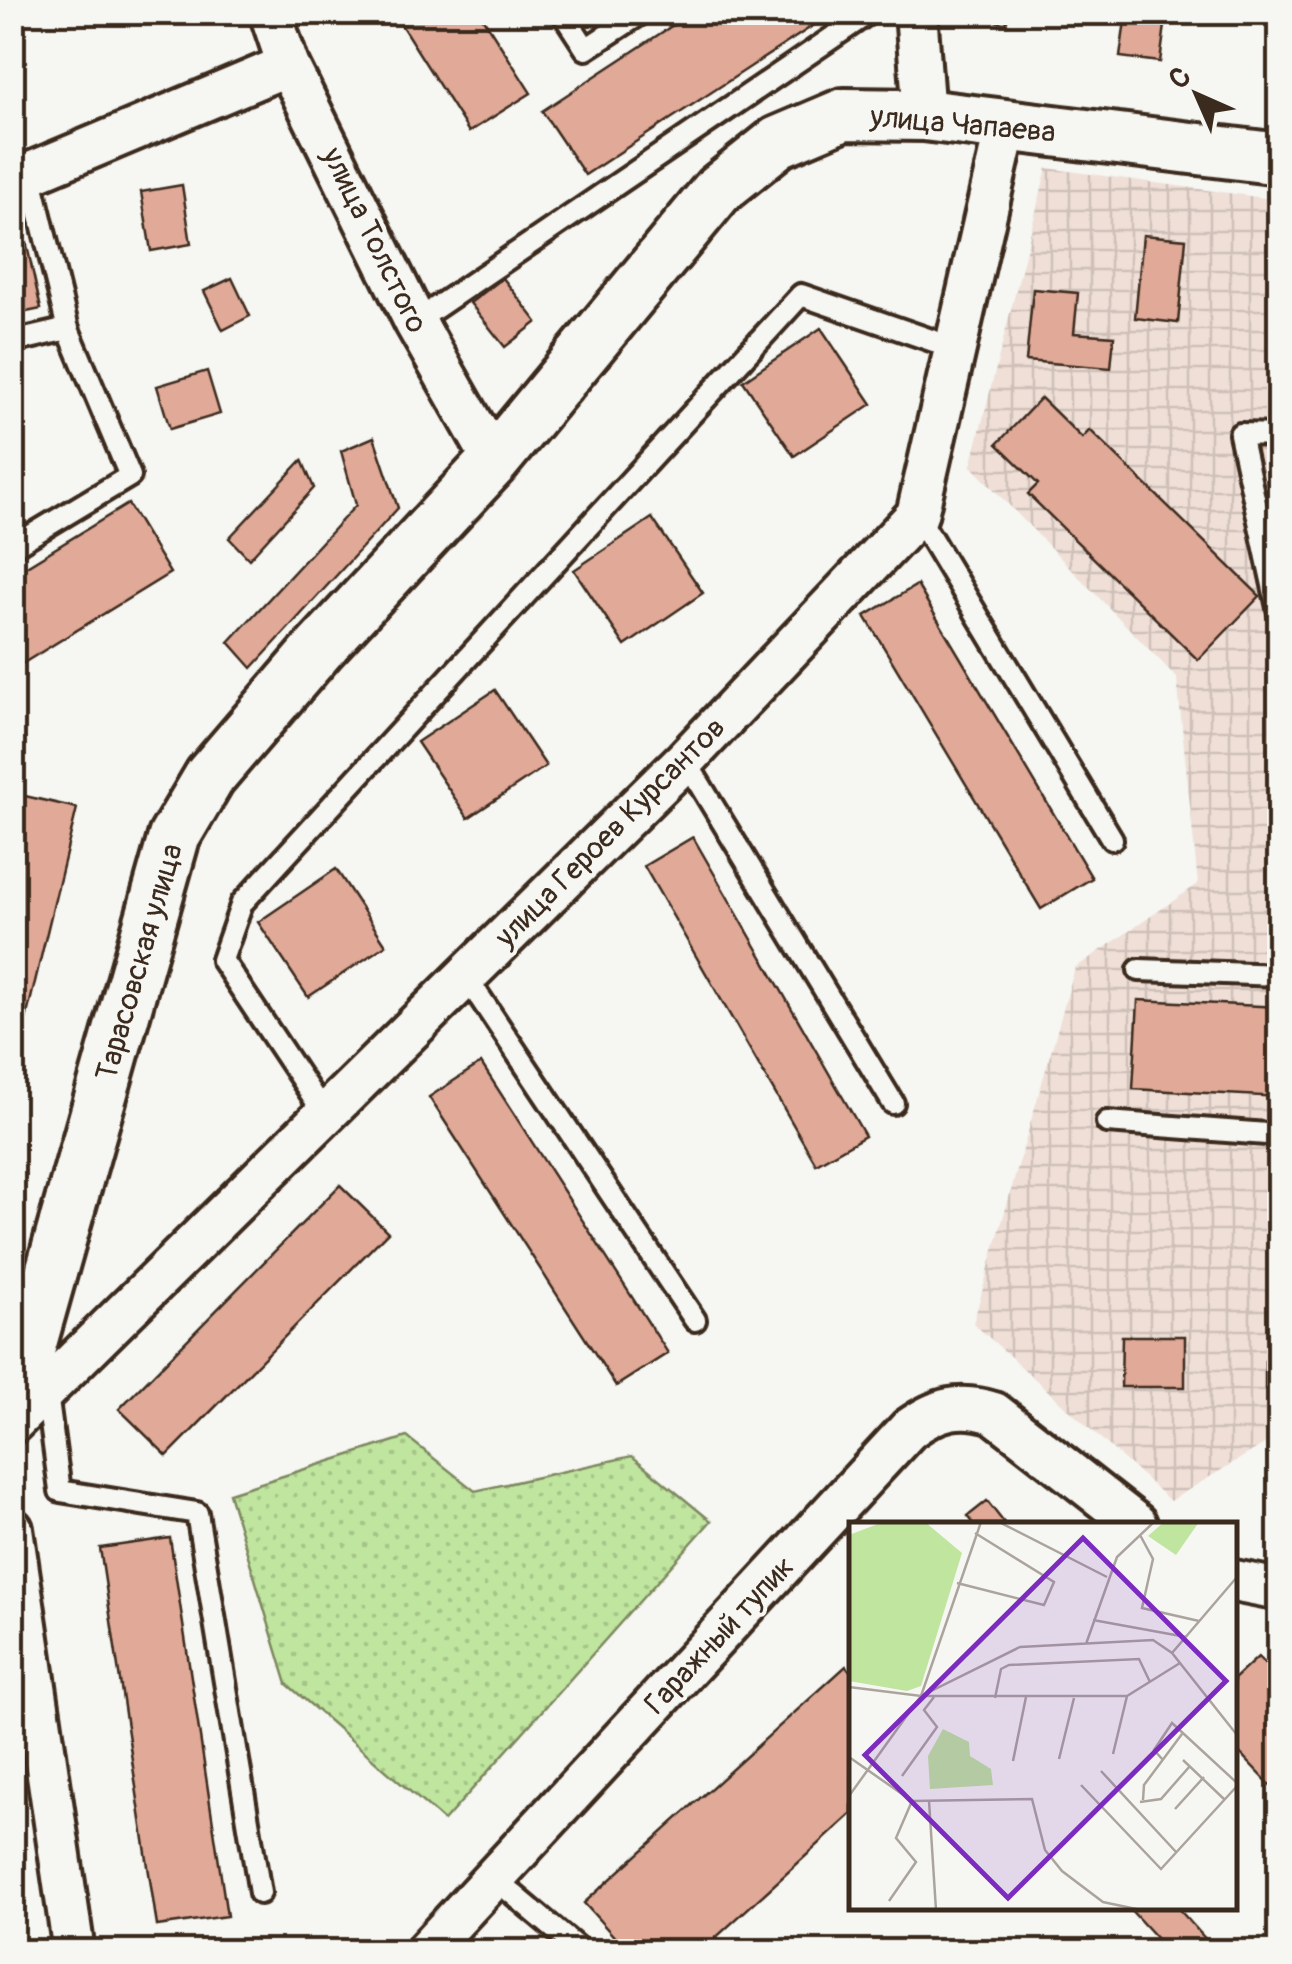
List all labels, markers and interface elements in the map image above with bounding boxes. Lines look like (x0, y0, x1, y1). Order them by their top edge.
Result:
north arrow (1147, 45, 1247, 145)
text: С (1162, 60, 1199, 97)
street label: улица Чапаева (868, 98, 1057, 151)
street label: улица Толстого (313, 140, 435, 339)
street label: улица Героев Курсантов (487, 709, 733, 956)
street label: Тарасовская улица (88, 839, 191, 1085)
inset map (849, 1522, 1237, 1909)
street label: Гаражный тупик (637, 1549, 802, 1722)

